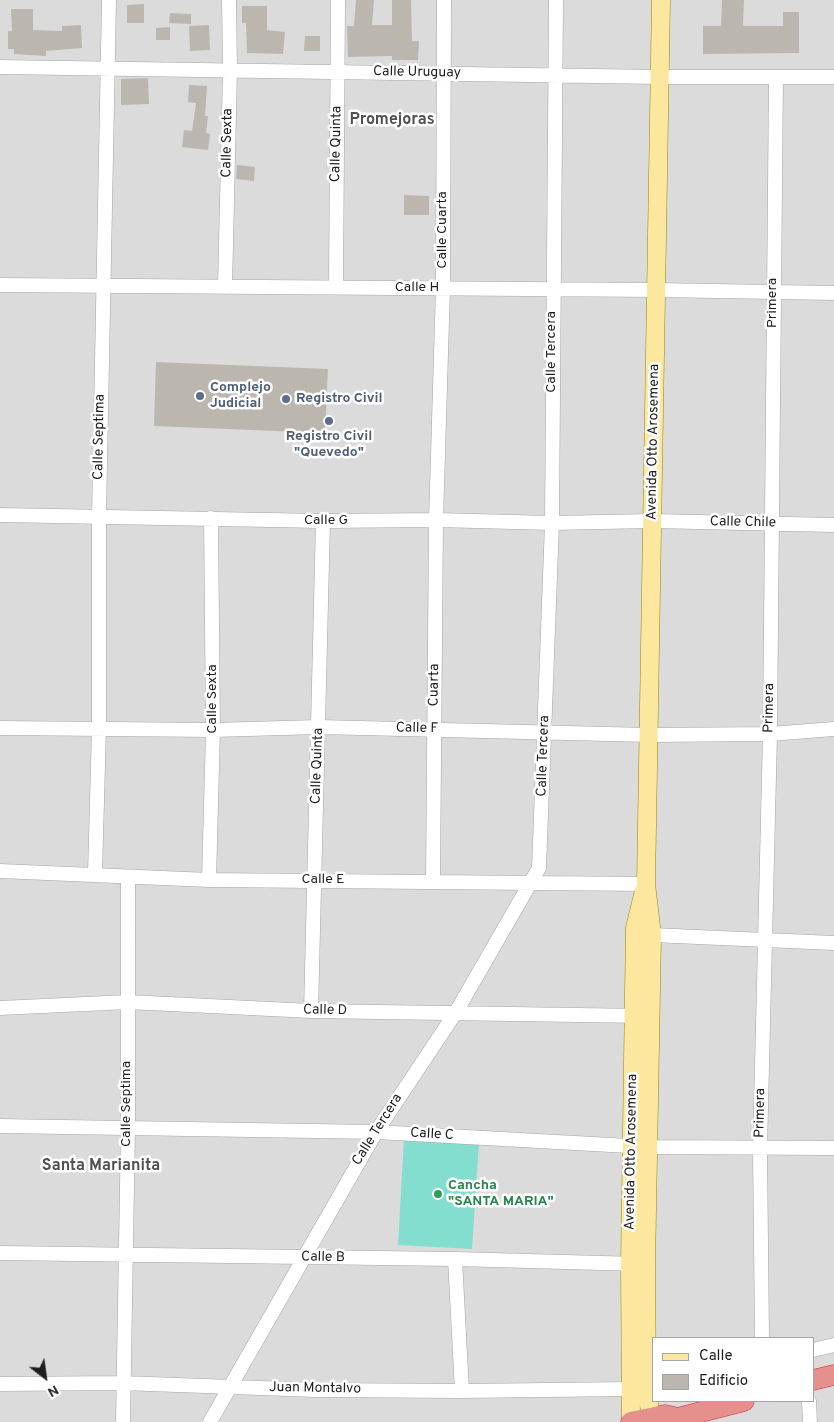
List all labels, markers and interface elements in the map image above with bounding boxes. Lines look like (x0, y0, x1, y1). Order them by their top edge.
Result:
street label: Calle Uruguay (373, 64, 461, 82)
street label: Calle Quinta (328, 106, 346, 182)
street label: Calle Sexta (219, 108, 237, 178)
district label: Promejoras (349, 111, 435, 131)
street label: Calle Cuarta (435, 191, 451, 269)
street label: Primera (765, 278, 781, 328)
street label: Calle H (395, 280, 439, 296)
street label: Calle Tercera (544, 311, 560, 393)
street label: Avenida Otto Arosemena (644, 364, 664, 520)
place label: Complejo Judicial (210, 380, 271, 412)
marker: Complejo Judicial (194, 390, 206, 402)
place label: Registro Civil (296, 391, 383, 407)
marker: Registro Civil (280, 393, 292, 405)
street label: Calle Septima (91, 394, 109, 480)
marker: Registro Civil "Quevedo" (323, 415, 335, 427)
place label: Registro Civil "Quevedo" (286, 429, 372, 462)
street label: Calle G (304, 513, 348, 529)
street label: Calle Chile (710, 514, 776, 532)
street label: Cuarta (426, 663, 444, 707)
street label: Calle Sexta (205, 664, 221, 734)
street label: Primera (761, 683, 779, 733)
street label: Calle Tercera (534, 715, 554, 797)
street label: Calle F (396, 720, 438, 738)
street label: Calle Quinta (308, 728, 328, 804)
street label: Calle E (302, 872, 344, 888)
street label: Calle D (303, 1002, 347, 1020)
street label: Calle Septima (119, 1061, 135, 1147)
street label: Avenida Otto Arosemena (622, 1074, 642, 1230)
street label: Primera (752, 1088, 770, 1138)
street label: Calle Tercera (349, 1091, 407, 1169)
street label: Calle C (410, 1125, 454, 1145)
district label: Santa Marianita (42, 1157, 160, 1177)
place label: Cancha "SANTA MARIA" (448, 1178, 554, 1210)
marker: Cancha "SANTA MARIA" (432, 1188, 444, 1200)
street label: Calle B (301, 1249, 345, 1267)
legend (652, 1337, 814, 1402)
text: Calle (699, 1347, 733, 1366)
north arrow (20, 1352, 70, 1402)
text: Edificio (699, 1372, 748, 1391)
street label: Juan Montalvo (269, 1380, 361, 1398)
text: N (44, 1381, 61, 1400)

